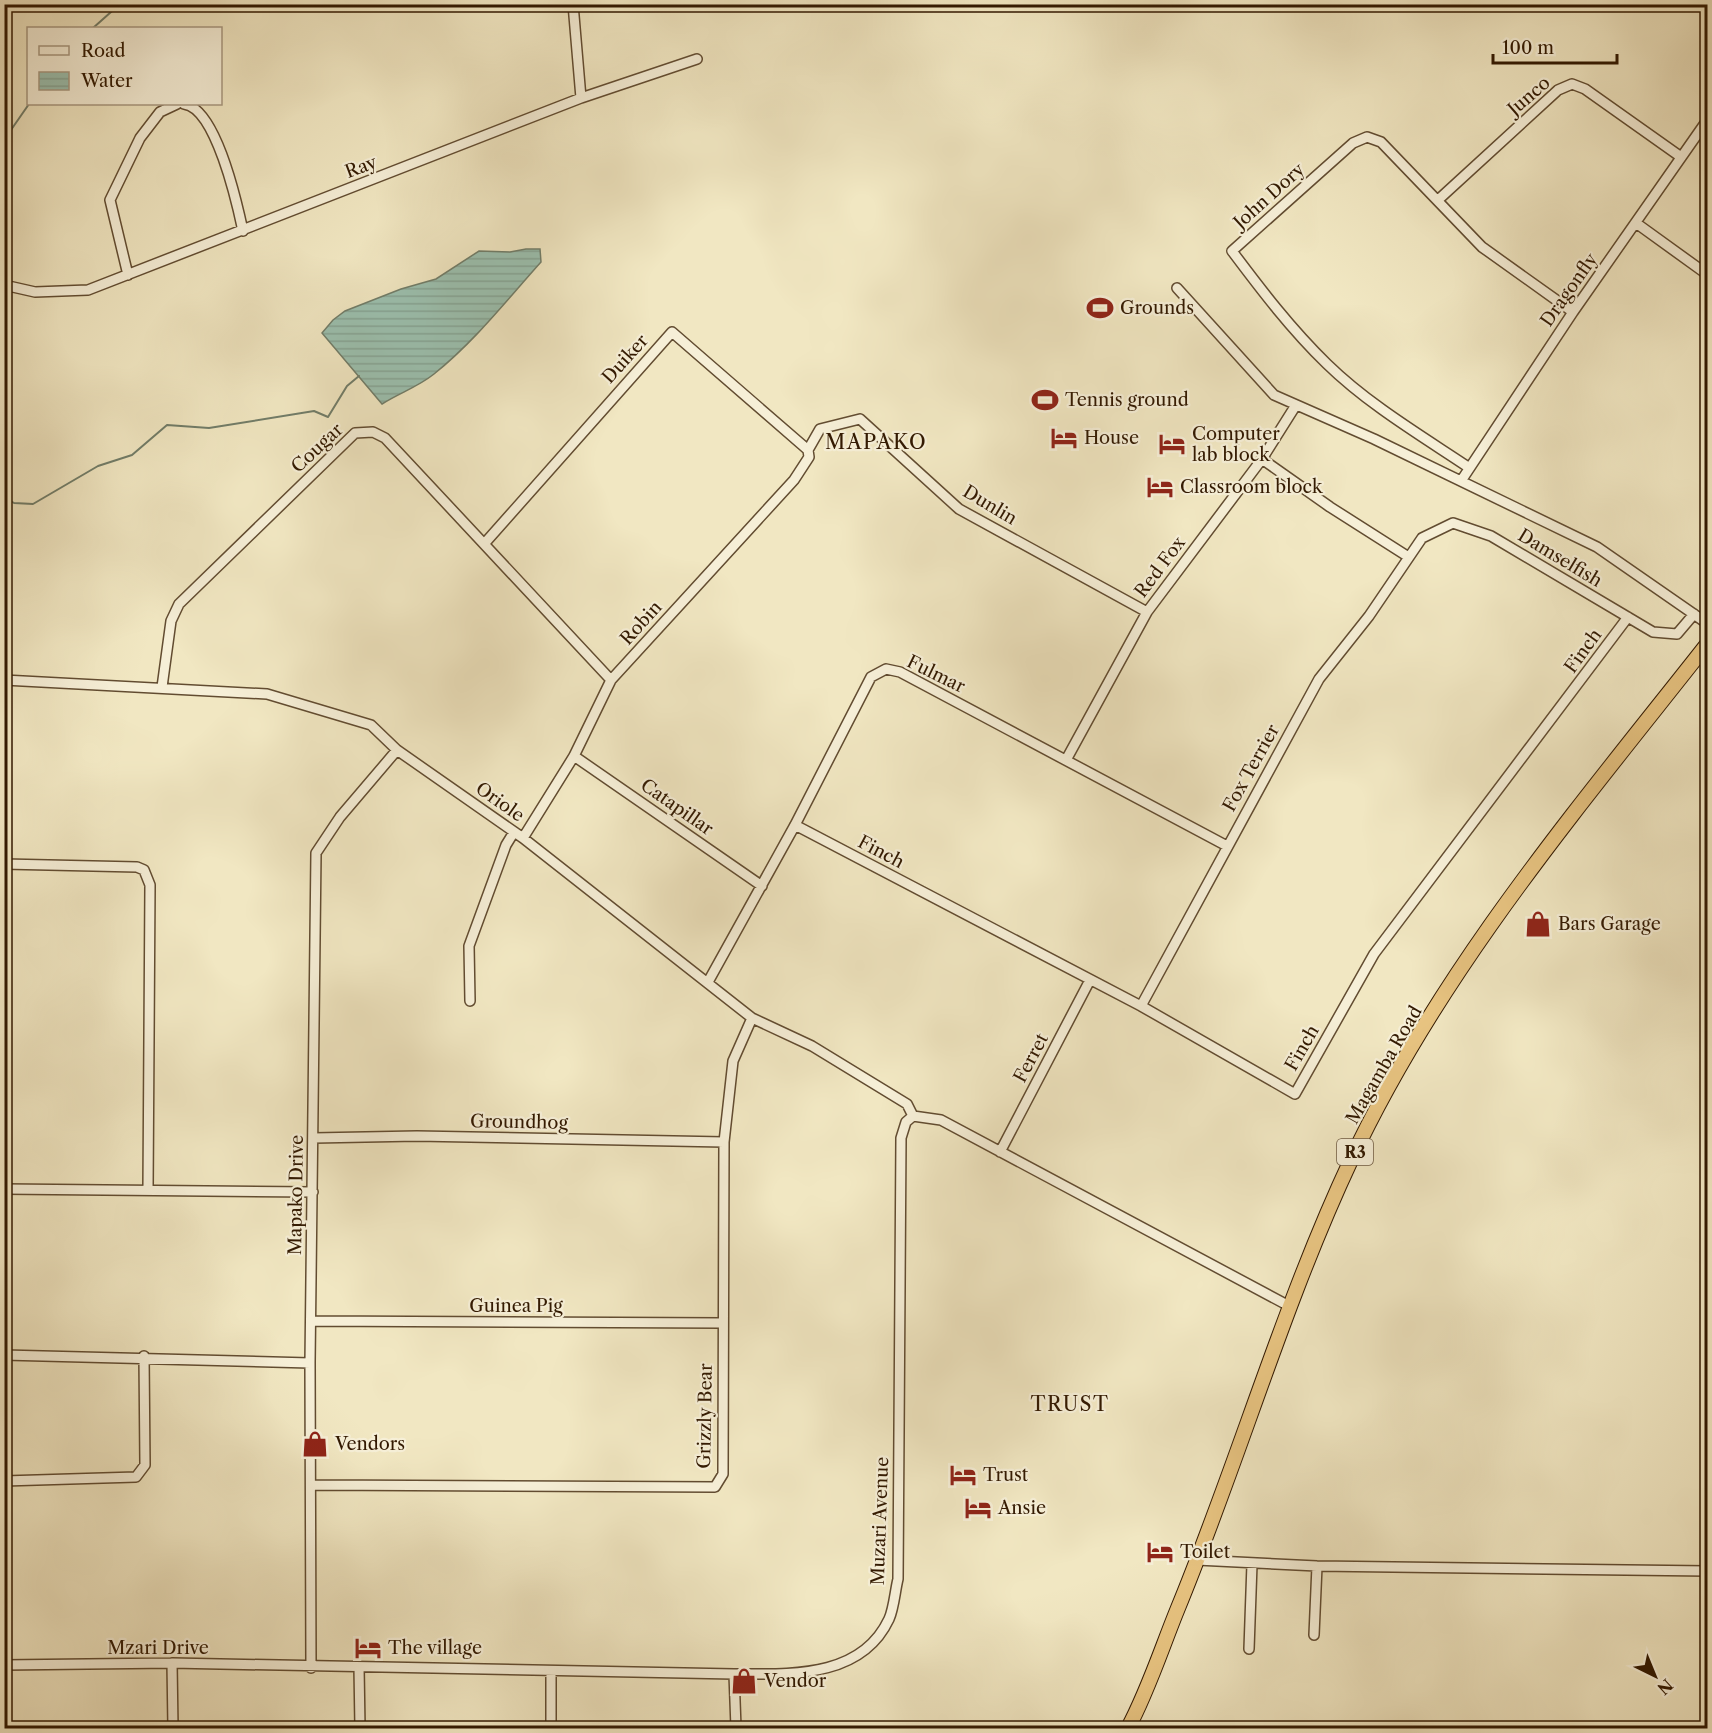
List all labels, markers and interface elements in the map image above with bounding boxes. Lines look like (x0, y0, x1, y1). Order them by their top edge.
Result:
legend (27, 27, 222, 105)
scale bar (1493, 27, 1618, 65)
text: 100 m (1502, 37, 1554, 59)
text: Road (81, 40, 126, 62)
text: Water (80, 70, 133, 92)
street label: Junco (1501, 72, 1555, 122)
street label: Ray (342, 151, 381, 183)
street label: John Dory (1227, 158, 1310, 236)
street label: Dragonfly (1536, 248, 1603, 331)
sports icon: Grounds (1085, 293, 1115, 323)
place label: Grounds (1120, 297, 1194, 319)
street label: Duiker (597, 330, 653, 388)
sports icon: Tennis ground (1030, 385, 1060, 415)
place label: Tennis ground (1065, 389, 1189, 411)
street label: Cougar (287, 418, 348, 477)
hotel icon: House (1049, 423, 1079, 453)
place label: Computer lab block (1192, 423, 1280, 466)
place label: House (1084, 427, 1139, 449)
hotel icon: Computer lab block (1157, 429, 1187, 459)
district label: MAPAKO (825, 430, 927, 454)
hotel icon: Classroom block (1145, 472, 1175, 502)
place label: Classroom block (1180, 476, 1324, 498)
street label: Dunlin (959, 480, 1021, 530)
street label: Damselfish (1514, 524, 1606, 592)
street label: Red Fox (1130, 532, 1190, 602)
street label: Robin (616, 596, 666, 650)
street label: Finch (1560, 625, 1606, 677)
street label: Fulmar (903, 651, 969, 698)
street label: Fox Terrier (1218, 720, 1284, 815)
street label: Catapillar (636, 774, 718, 840)
street label: Oriole (471, 777, 529, 827)
street label: Finch (854, 831, 908, 873)
shop icon: Bars Garage (1523, 909, 1553, 939)
place label: Bars Garage (1558, 913, 1661, 935)
street label: Magamba Road (1341, 1002, 1427, 1128)
street label: Finch (1280, 1021, 1324, 1075)
street label: Ferret (1009, 1029, 1053, 1086)
street label: Groundhog (470, 1110, 569, 1134)
street label: Mapako Drive (284, 1135, 308, 1255)
road number: R3 (1337, 1139, 1373, 1165)
street label: Guinea Pig (469, 1295, 563, 1317)
street label: Grizzly Bear (693, 1363, 717, 1469)
district label: TRUST (1030, 1392, 1110, 1416)
shop icon: Vendors (300, 1429, 330, 1459)
place label: Vendors (334, 1433, 405, 1455)
street label: Muzari Avenue (867, 1456, 893, 1586)
hotel icon: Trust (948, 1460, 978, 1490)
place label: Trust (983, 1464, 1029, 1486)
hotel icon: Ansie (963, 1493, 993, 1523)
place label: Ansie (997, 1497, 1046, 1519)
hotel icon: Toilet (1145, 1537, 1175, 1567)
place label: Toilet (1180, 1541, 1231, 1563)
hotel icon: The village (353, 1633, 383, 1663)
street label: Mzari Drive (107, 1637, 209, 1659)
place label: The village (388, 1637, 482, 1659)
north arrow (1625, 1646, 1685, 1706)
shop icon: Vendor (729, 1666, 759, 1696)
place label: Vendor (763, 1670, 827, 1692)
text: N (1653, 1675, 1677, 1699)

